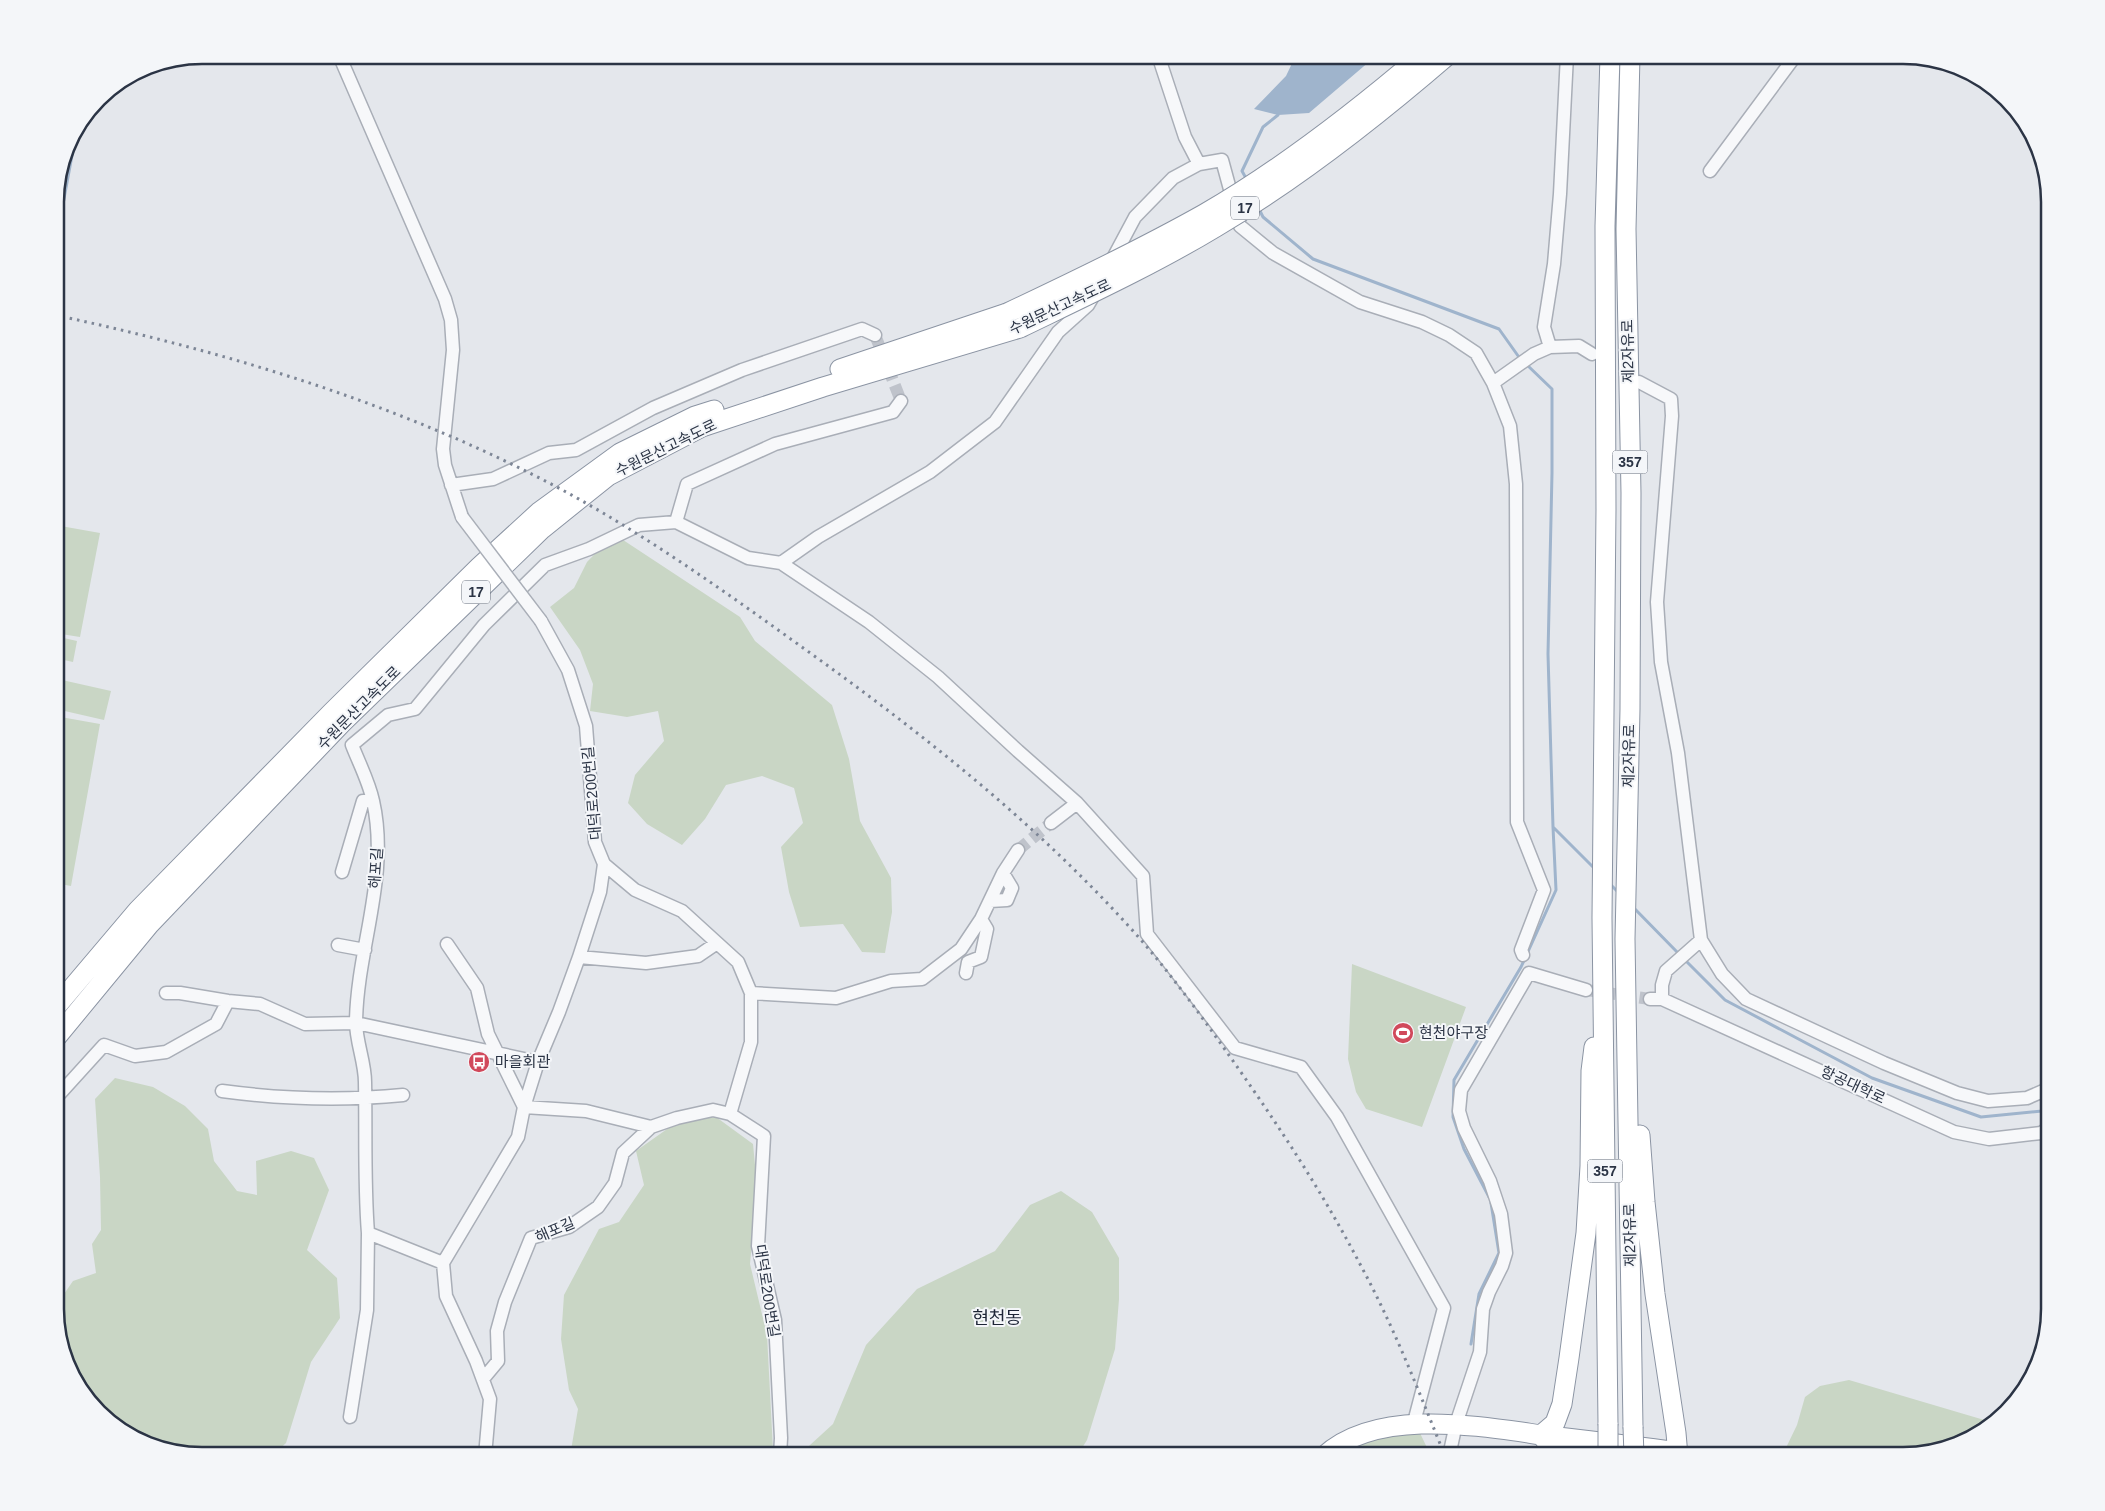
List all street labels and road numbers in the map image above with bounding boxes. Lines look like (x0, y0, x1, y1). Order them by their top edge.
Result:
road number: 17 (1231, 197, 1259, 220)
street label: 수원문산고속도로 (1006, 276, 1113, 338)
street label: 제2자유로 (1618, 319, 1637, 383)
street label: 수원문산고속도로 (612, 416, 719, 479)
road number: 357 (1612, 451, 1648, 474)
road number: 17 (462, 580, 490, 604)
street label: 수원문산고속도로 (314, 663, 404, 753)
street label: 제2자유로 (1619, 724, 1638, 788)
street label: 대덕로200번길 (579, 745, 604, 841)
street label: 해포길 (366, 847, 385, 889)
street label: 항공대학로 (1818, 1062, 1888, 1107)
road number: 357 (1588, 1160, 1622, 1182)
street label: 제2자유로 (1620, 1203, 1639, 1267)
street label: 해포길 (532, 1214, 577, 1245)
street label: 대덕로200번길 (752, 1243, 783, 1339)

